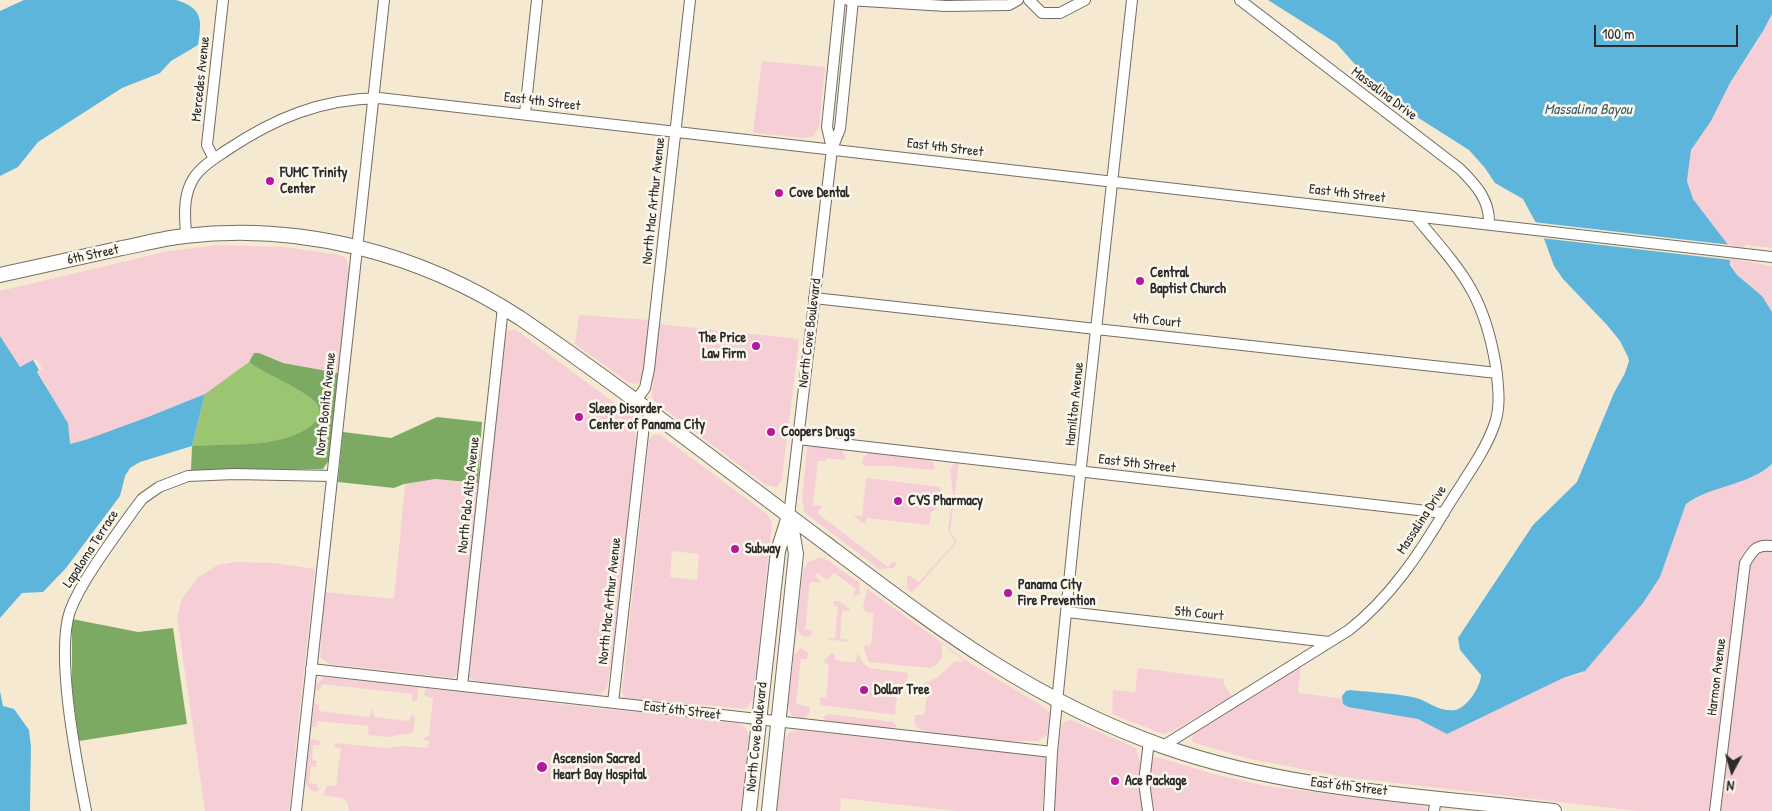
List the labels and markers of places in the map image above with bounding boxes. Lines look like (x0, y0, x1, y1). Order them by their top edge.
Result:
place label: FUMC Trinity Center (280, 165, 347, 198)
marker: FUMC Trinity Center (264, 175, 276, 187)
place label: Cove Dental (789, 185, 849, 201)
marker: Cove Dental (773, 187, 785, 199)
place label: Central Baptist Church (1150, 265, 1226, 298)
marker: Central Baptist Church (1134, 275, 1146, 287)
place label: The Price Law Firm (699, 330, 746, 362)
marker: The Price Law Firm (750, 340, 762, 352)
place label: Sleep Disorder Center of Panama City (589, 401, 705, 434)
marker: Sleep Disorder Center of Panama City (573, 411, 585, 423)
place label: Coopers Drugs (781, 424, 855, 440)
marker: Coopers Drugs (765, 426, 777, 438)
place label: CVS Pharmacy (908, 493, 983, 509)
marker: CVS Pharmacy (892, 495, 904, 507)
place label: Subway (745, 541, 781, 557)
marker: Subway (729, 543, 741, 555)
place label: Panama City Fire Prevention (1018, 577, 1096, 610)
marker: Panama City Fire Prevention (1002, 587, 1014, 599)
place label: Dollar Tree (874, 682, 930, 698)
marker: Dollar Tree (858, 684, 870, 696)
place label: Ascension Sacred Heart Bay Hospital (553, 751, 647, 784)
marker: Ascension Sacred Heart Bay Hospital (535, 760, 549, 774)
place label: Ace Package (1125, 773, 1187, 789)
marker: Ace Package (1109, 775, 1121, 787)

